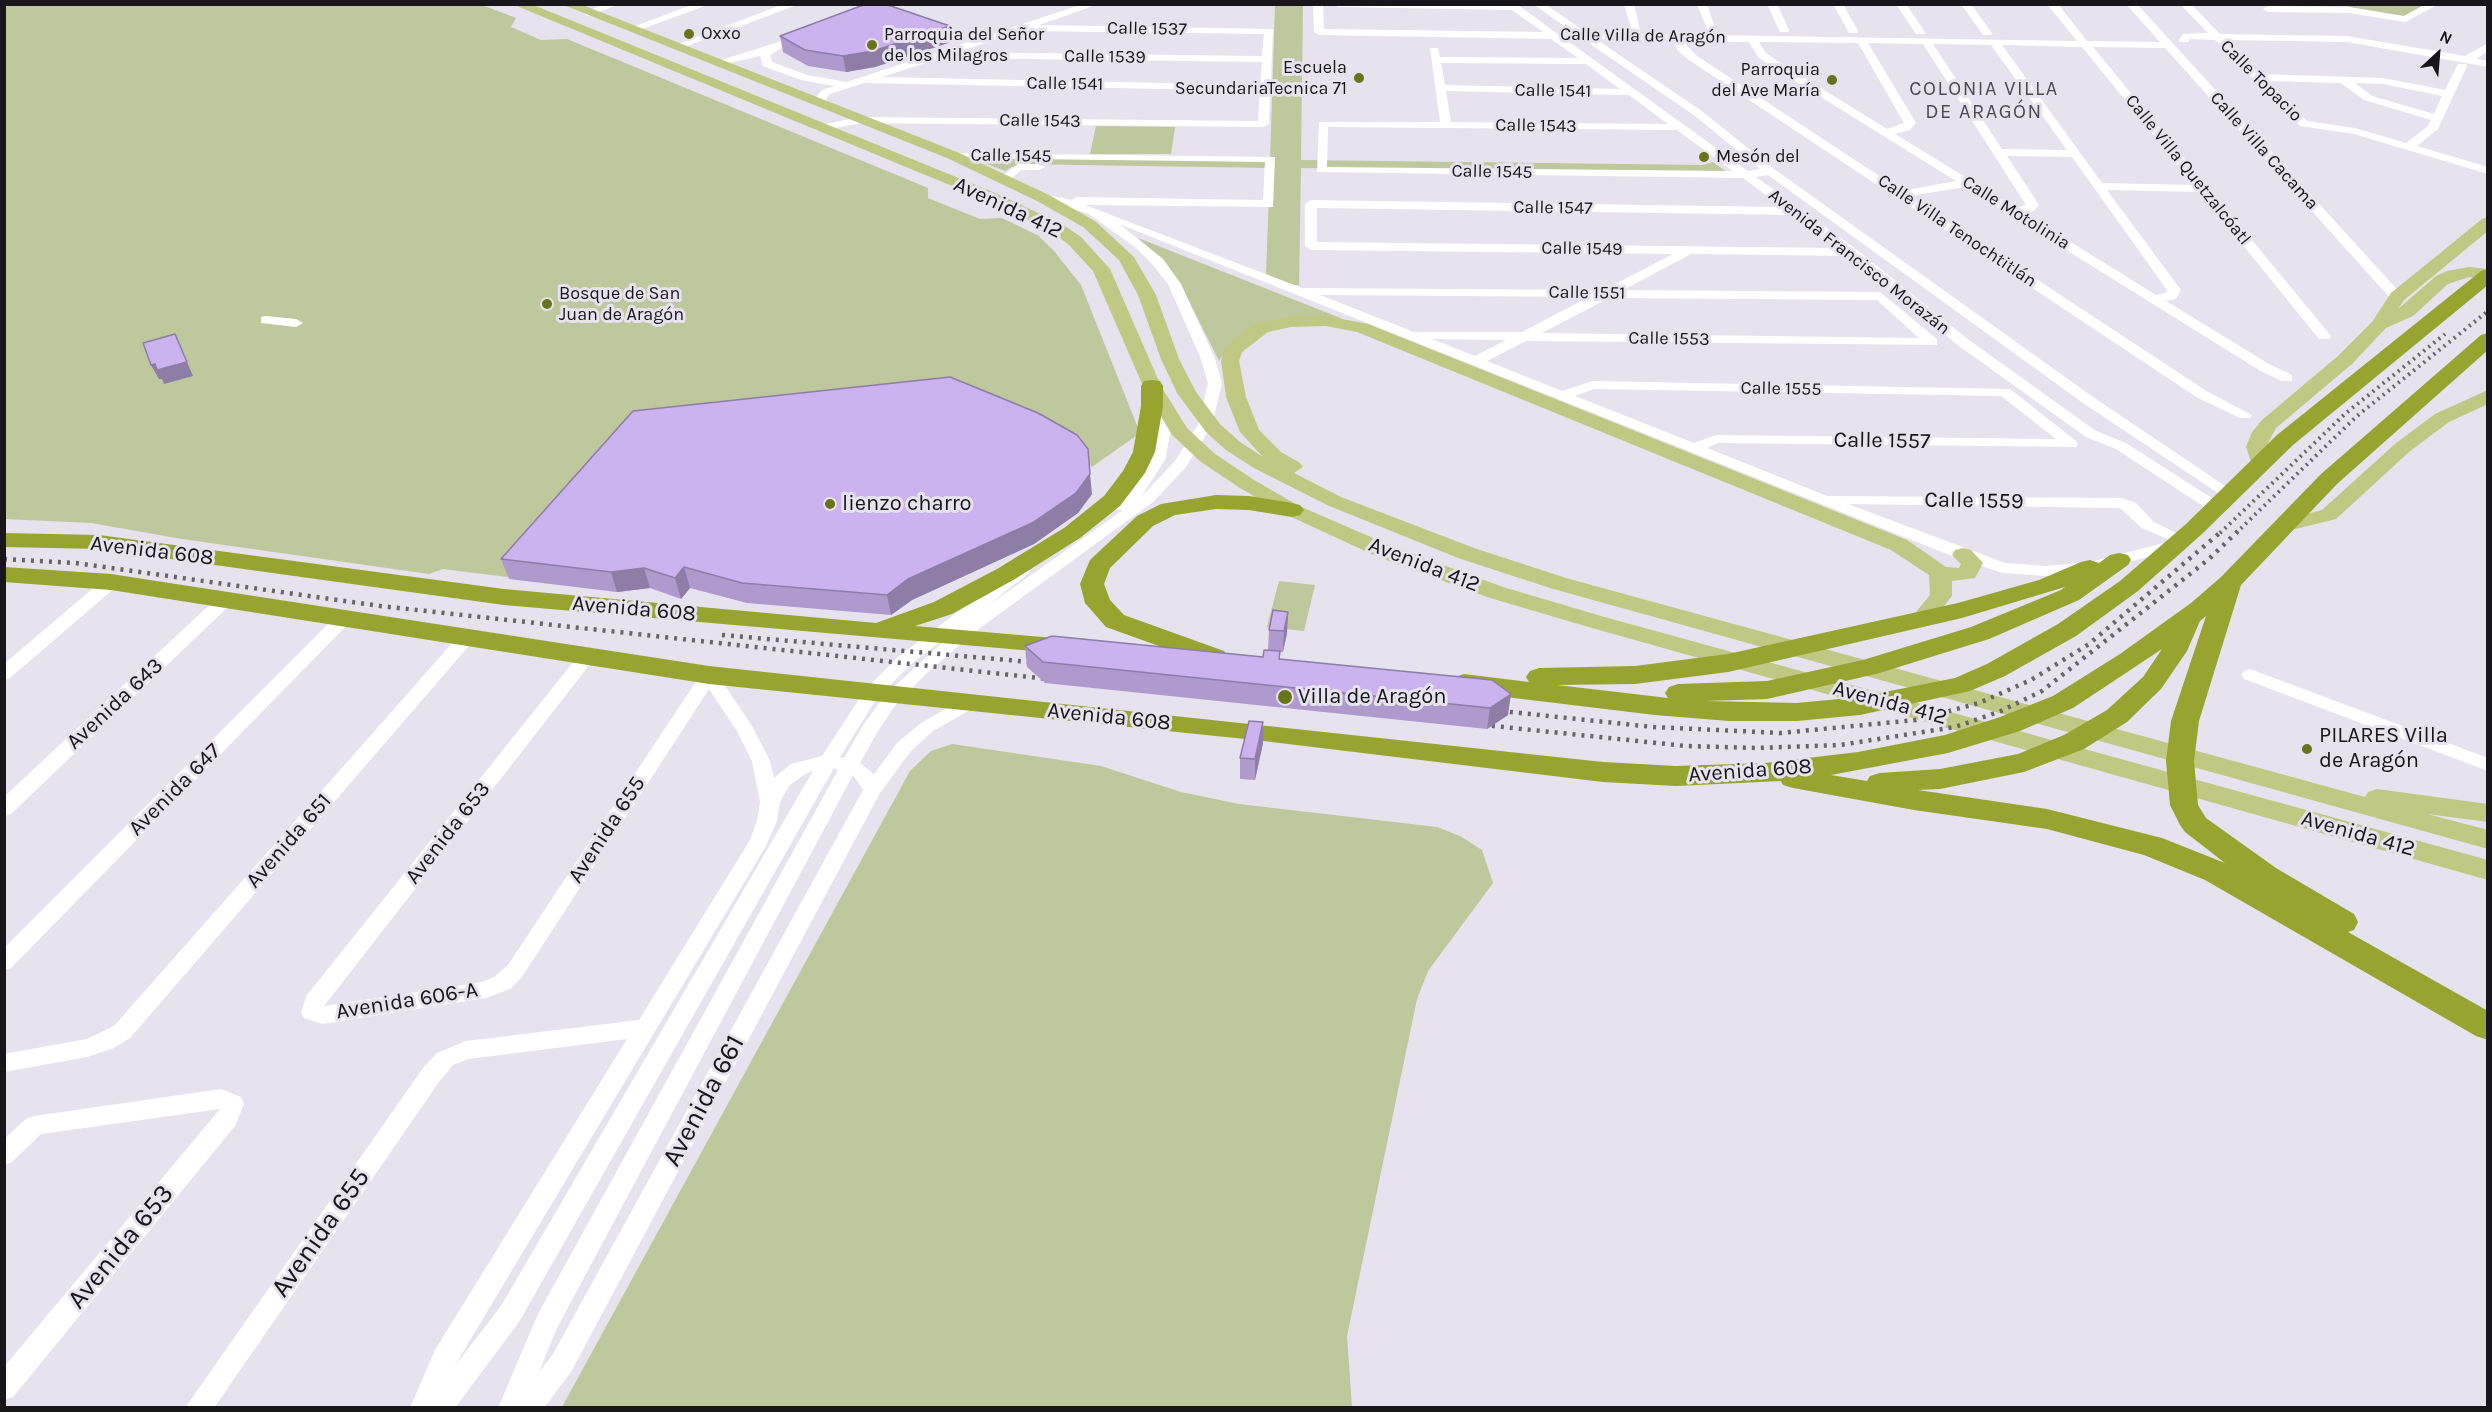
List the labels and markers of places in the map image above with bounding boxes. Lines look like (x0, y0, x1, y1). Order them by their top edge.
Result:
place label: Oxxo (701, 23, 741, 45)
place label: Parroquia del Señor de los Milagros (884, 24, 1044, 66)
marker: Oxxo (682, 27, 696, 41)
marker: Parroquia del Señor de los Milagros (865, 38, 879, 52)
place label: Escuela SecundariaTecnica 71 (1175, 57, 1347, 100)
place label: Parroquia del Ave María (1711, 59, 1820, 101)
marker: Escuela SecundariaTecnica 71 (1352, 71, 1366, 85)
marker: Parroquia del Ave María (1825, 73, 1839, 87)
place label: Mesón del (1716, 146, 1800, 168)
marker: Mesón del (1697, 150, 1711, 164)
place label: Bosque de San Juan de Aragón (559, 283, 684, 326)
marker: Bosque de San Juan de Aragón (540, 297, 554, 311)
place label: lienzo charro (842, 491, 972, 517)
marker: lienzo charro (823, 497, 837, 511)
place label: Villa de Aragón (1298, 684, 1447, 710)
marker: Villa de Aragón (1276, 688, 1294, 706)
place label: PILARES Villa de Aragón (2319, 723, 2448, 774)
marker: PILARES Villa de Aragón (2300, 742, 2314, 756)

